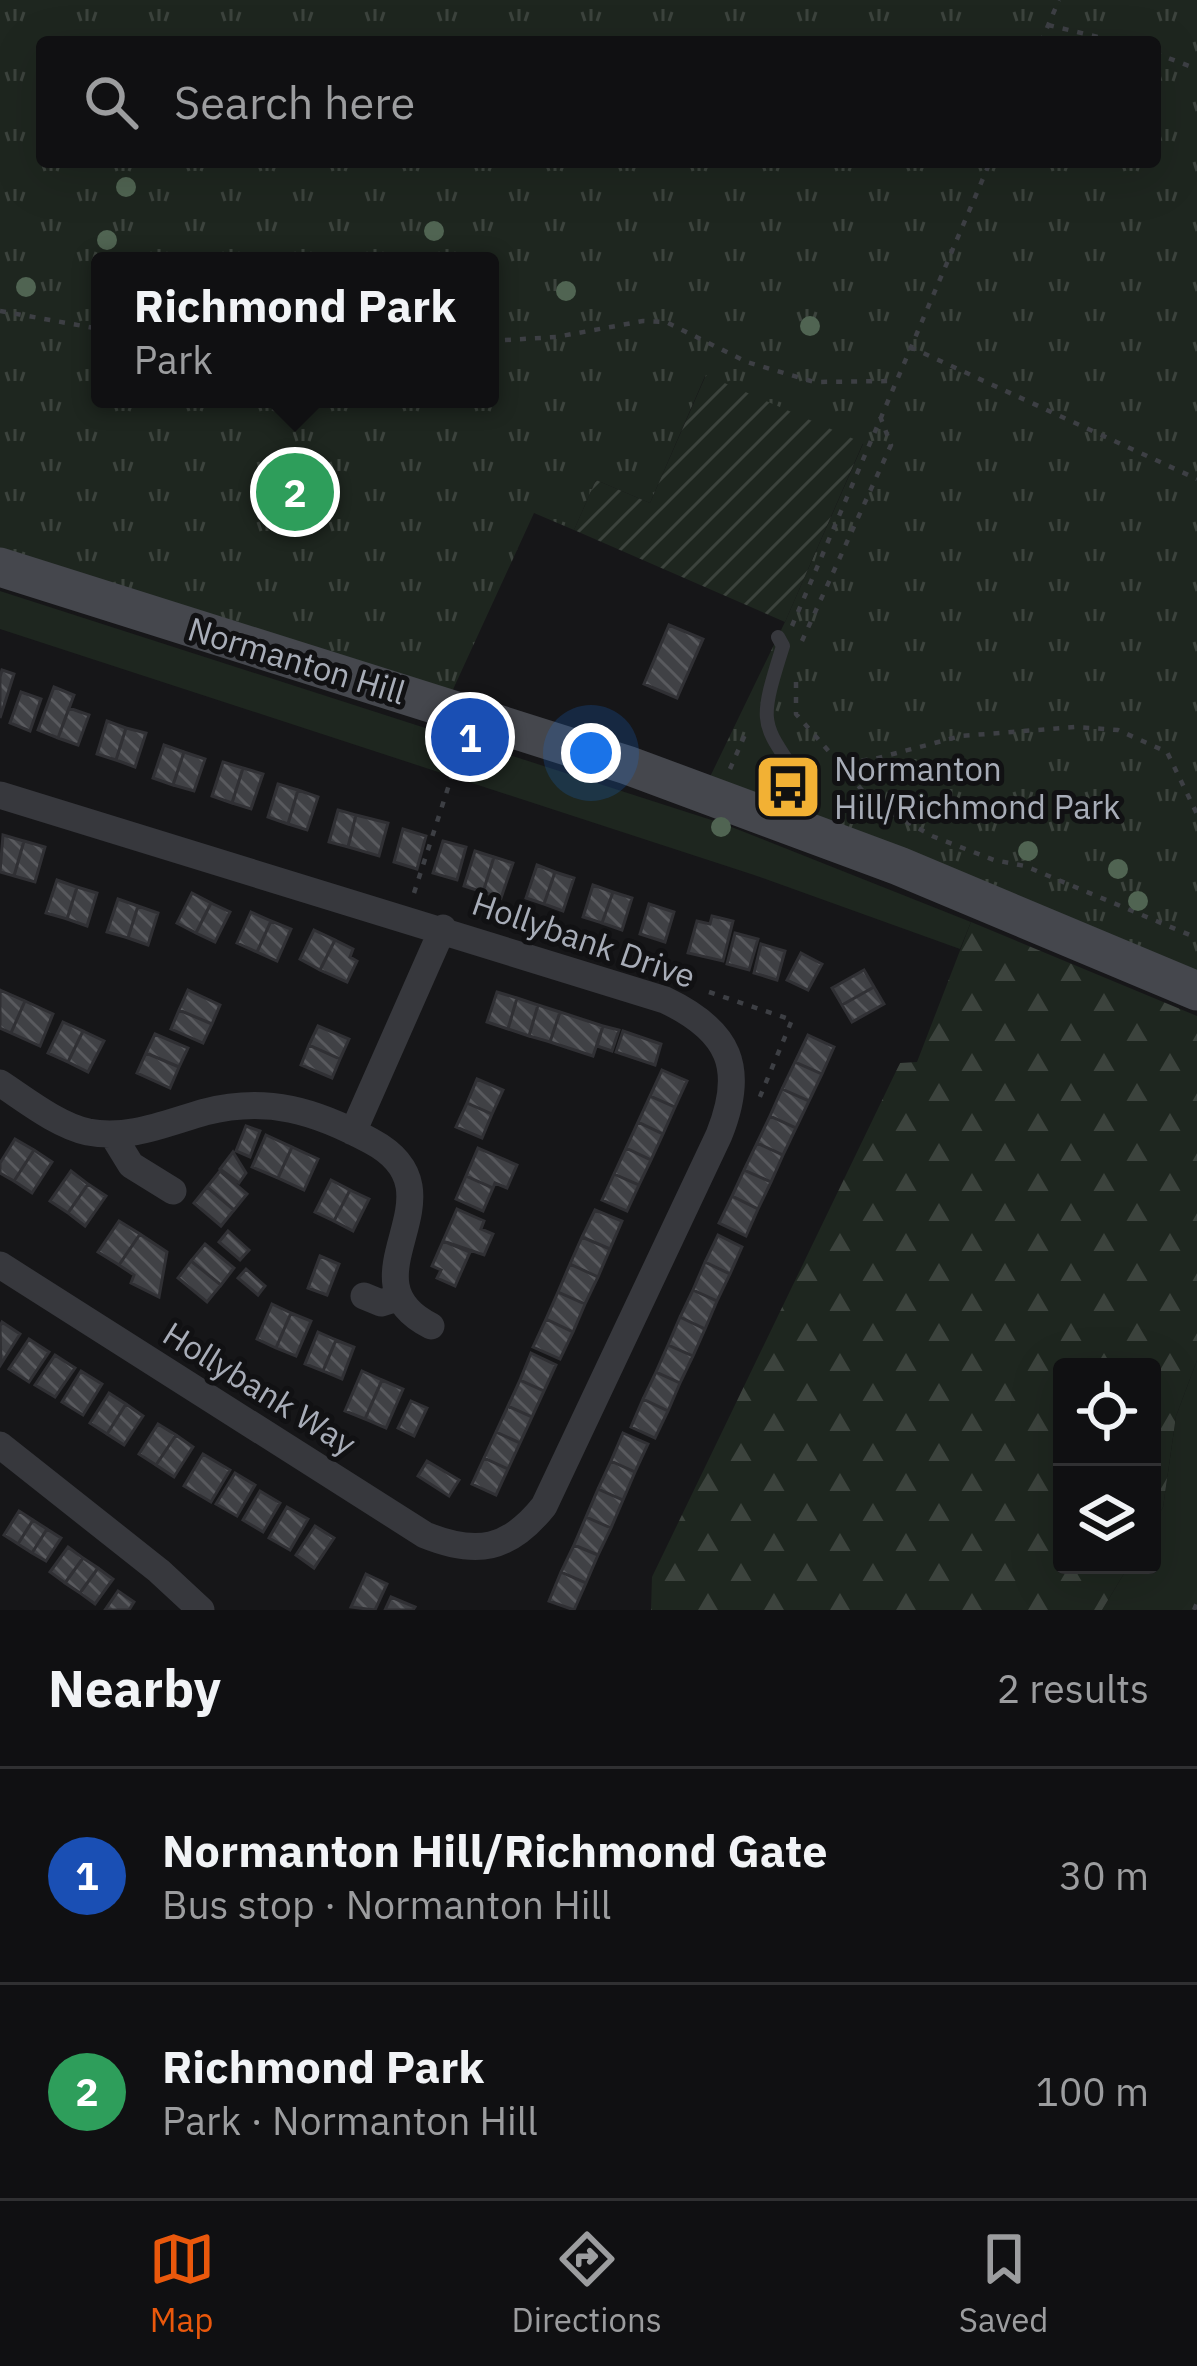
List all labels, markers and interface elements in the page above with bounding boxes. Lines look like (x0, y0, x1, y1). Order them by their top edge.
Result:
search box (36, 36, 1161, 168)
icon: search (78, 69, 144, 135)
text: Search here (174, 73, 415, 131)
popup (91, 252, 499, 408)
text: Richmond Park (134, 276, 456, 334)
text: Park (134, 334, 213, 385)
pin: 2 (256, 447, 334, 537)
street label: Normanton Hill (183, 607, 411, 713)
pin: 1 (431, 692, 509, 782)
your location (561, 723, 621, 783)
place label: Normanton Hill/Richmond Park (834, 747, 1120, 828)
bus stop icon: Normanton Hill/Richmond Park (753, 752, 823, 822)
street label: Hollybank Drive (467, 881, 701, 997)
street label: Hollybank Way (156, 1312, 364, 1464)
map controls (1053, 1358, 1161, 1574)
button: locate (1053, 1358, 1161, 1466)
button: layers (1053, 1466, 1161, 1574)
text: Nearby (48, 1655, 221, 1721)
text: 2 results (997, 1663, 1149, 1714)
text: Normanton Hill/Richmond Gate (162, 1821, 827, 1879)
text: 1 (75, 1850, 99, 1901)
text: 30 m (1059, 1850, 1149, 1901)
text: Bus stop · Normanton Hill (162, 1879, 611, 1930)
text: Richmond Park (162, 2037, 484, 2095)
text: 2 (75, 2066, 99, 2117)
text: 100 m (1036, 2066, 1149, 2117)
text: Park · Normanton Hill (162, 2095, 538, 2146)
tab: Map (149, 2226, 215, 2341)
tab: Directions (512, 2226, 662, 2341)
tab: Saved (959, 2226, 1048, 2341)

